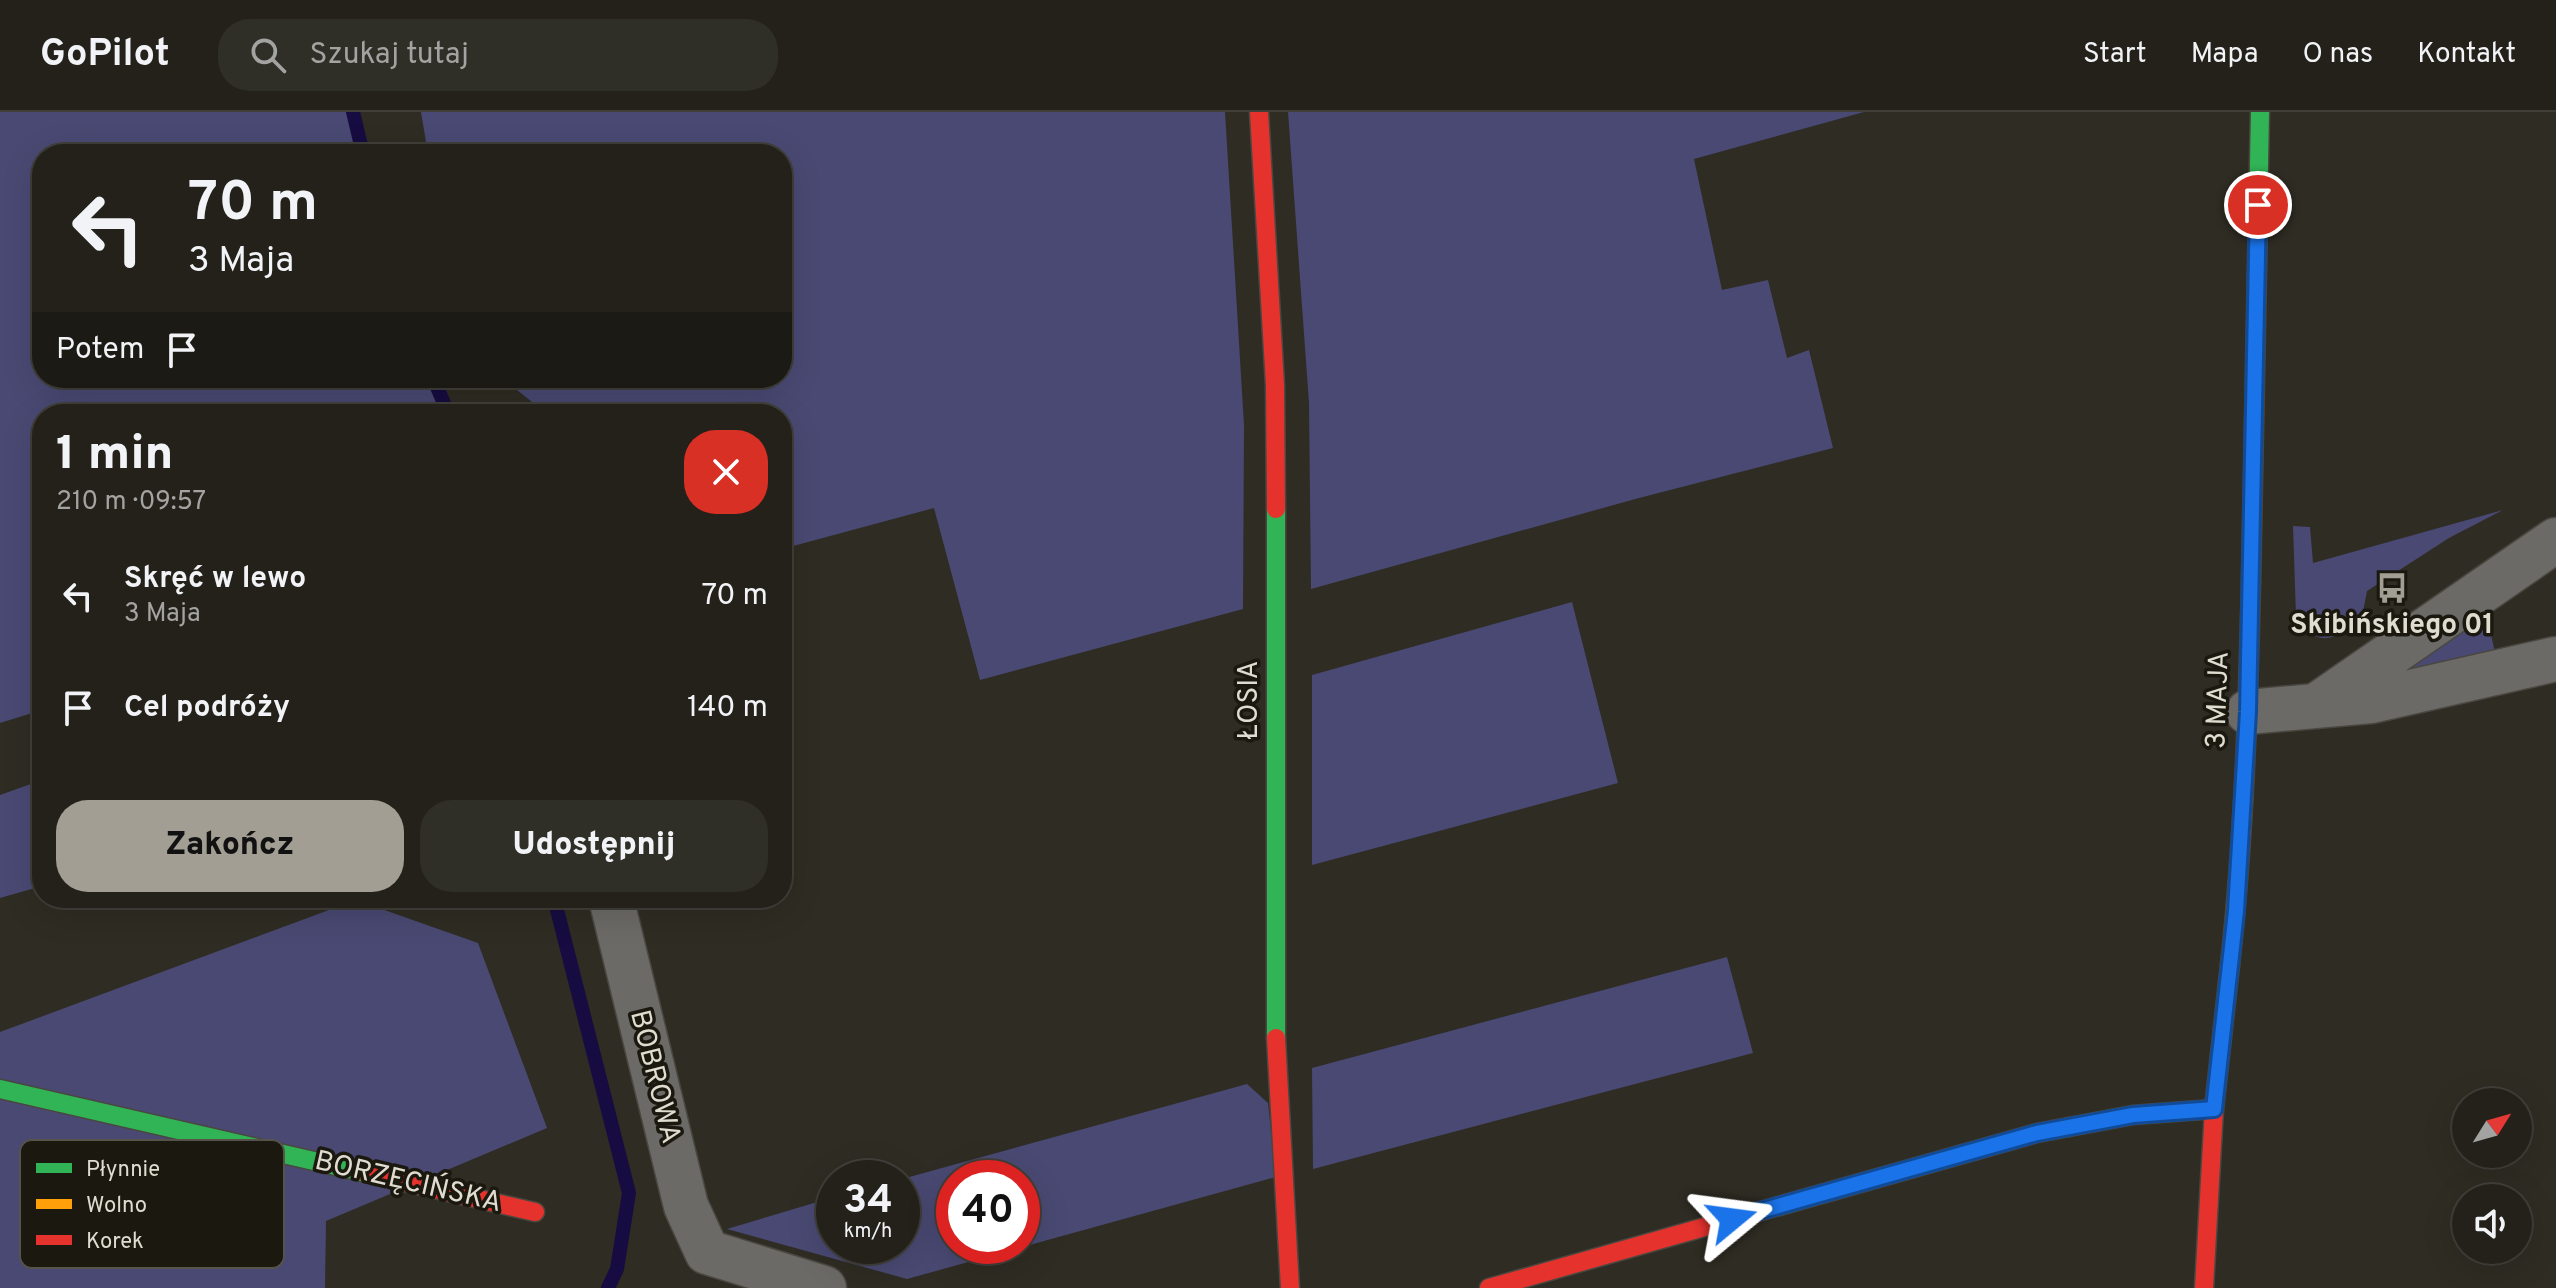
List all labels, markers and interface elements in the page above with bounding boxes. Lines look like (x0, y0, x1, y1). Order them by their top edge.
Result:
search box (218, 19, 778, 91)
text: GoPilot (40, 31, 170, 80)
icon: search (246, 33, 290, 77)
text: Szukaj tutaj (310, 37, 469, 74)
text: Start (2083, 37, 2147, 73)
text: Mapa (2191, 37, 2258, 73)
text: O nas (2302, 37, 2373, 73)
text: Kontakt (2417, 37, 2516, 73)
text: 70 m (188, 170, 318, 240)
pin (2224, 171, 2292, 239)
icon: left (56, 176, 160, 280)
icon: arrive (2236, 183, 2280, 227)
text: 3 Maja (188, 239, 294, 285)
icon: arrive (160, 328, 204, 372)
text: Potem (56, 332, 144, 369)
text: 1 min (56, 426, 173, 486)
button: close (684, 430, 768, 514)
text: 210 m · 09:57 (56, 486, 206, 519)
text: Skręć w lewo (124, 561, 306, 598)
bus stop icon: Skibińskiego 01 (2375, 571, 2409, 605)
icon: left (56, 574, 100, 618)
text: 70 m (702, 578, 768, 615)
text: 3 Maja (124, 598, 201, 631)
place label: Skibińskiego 01 (2290, 608, 2494, 644)
street label: 3 MAJA (2199, 651, 2239, 749)
street label: ŁOSIA (1232, 660, 1268, 740)
icon: arrive (56, 686, 100, 730)
text: Cel podróży (124, 690, 290, 727)
text: 140 m (687, 690, 768, 727)
button: Zakończ (56, 800, 404, 892)
button: Udostępnij (420, 800, 768, 892)
street label: BOBROWA (620, 1006, 688, 1148)
north arrow (2452, 1088, 2532, 1168)
map controls (2452, 1088, 2532, 1264)
legend (20, 1140, 284, 1268)
street label: BORZĘCIŃSKA (311, 1142, 505, 1222)
text: Płynnie (86, 1157, 160, 1184)
speed limit sign: 40 (936, 1160, 1040, 1264)
text: 34 (843, 1177, 893, 1227)
position arrow (1690, 1177, 1774, 1261)
button: sound (2452, 1184, 2532, 1264)
text: Wolno (86, 1193, 147, 1220)
text: km/h (844, 1219, 892, 1245)
text: Korek (86, 1229, 144, 1256)

